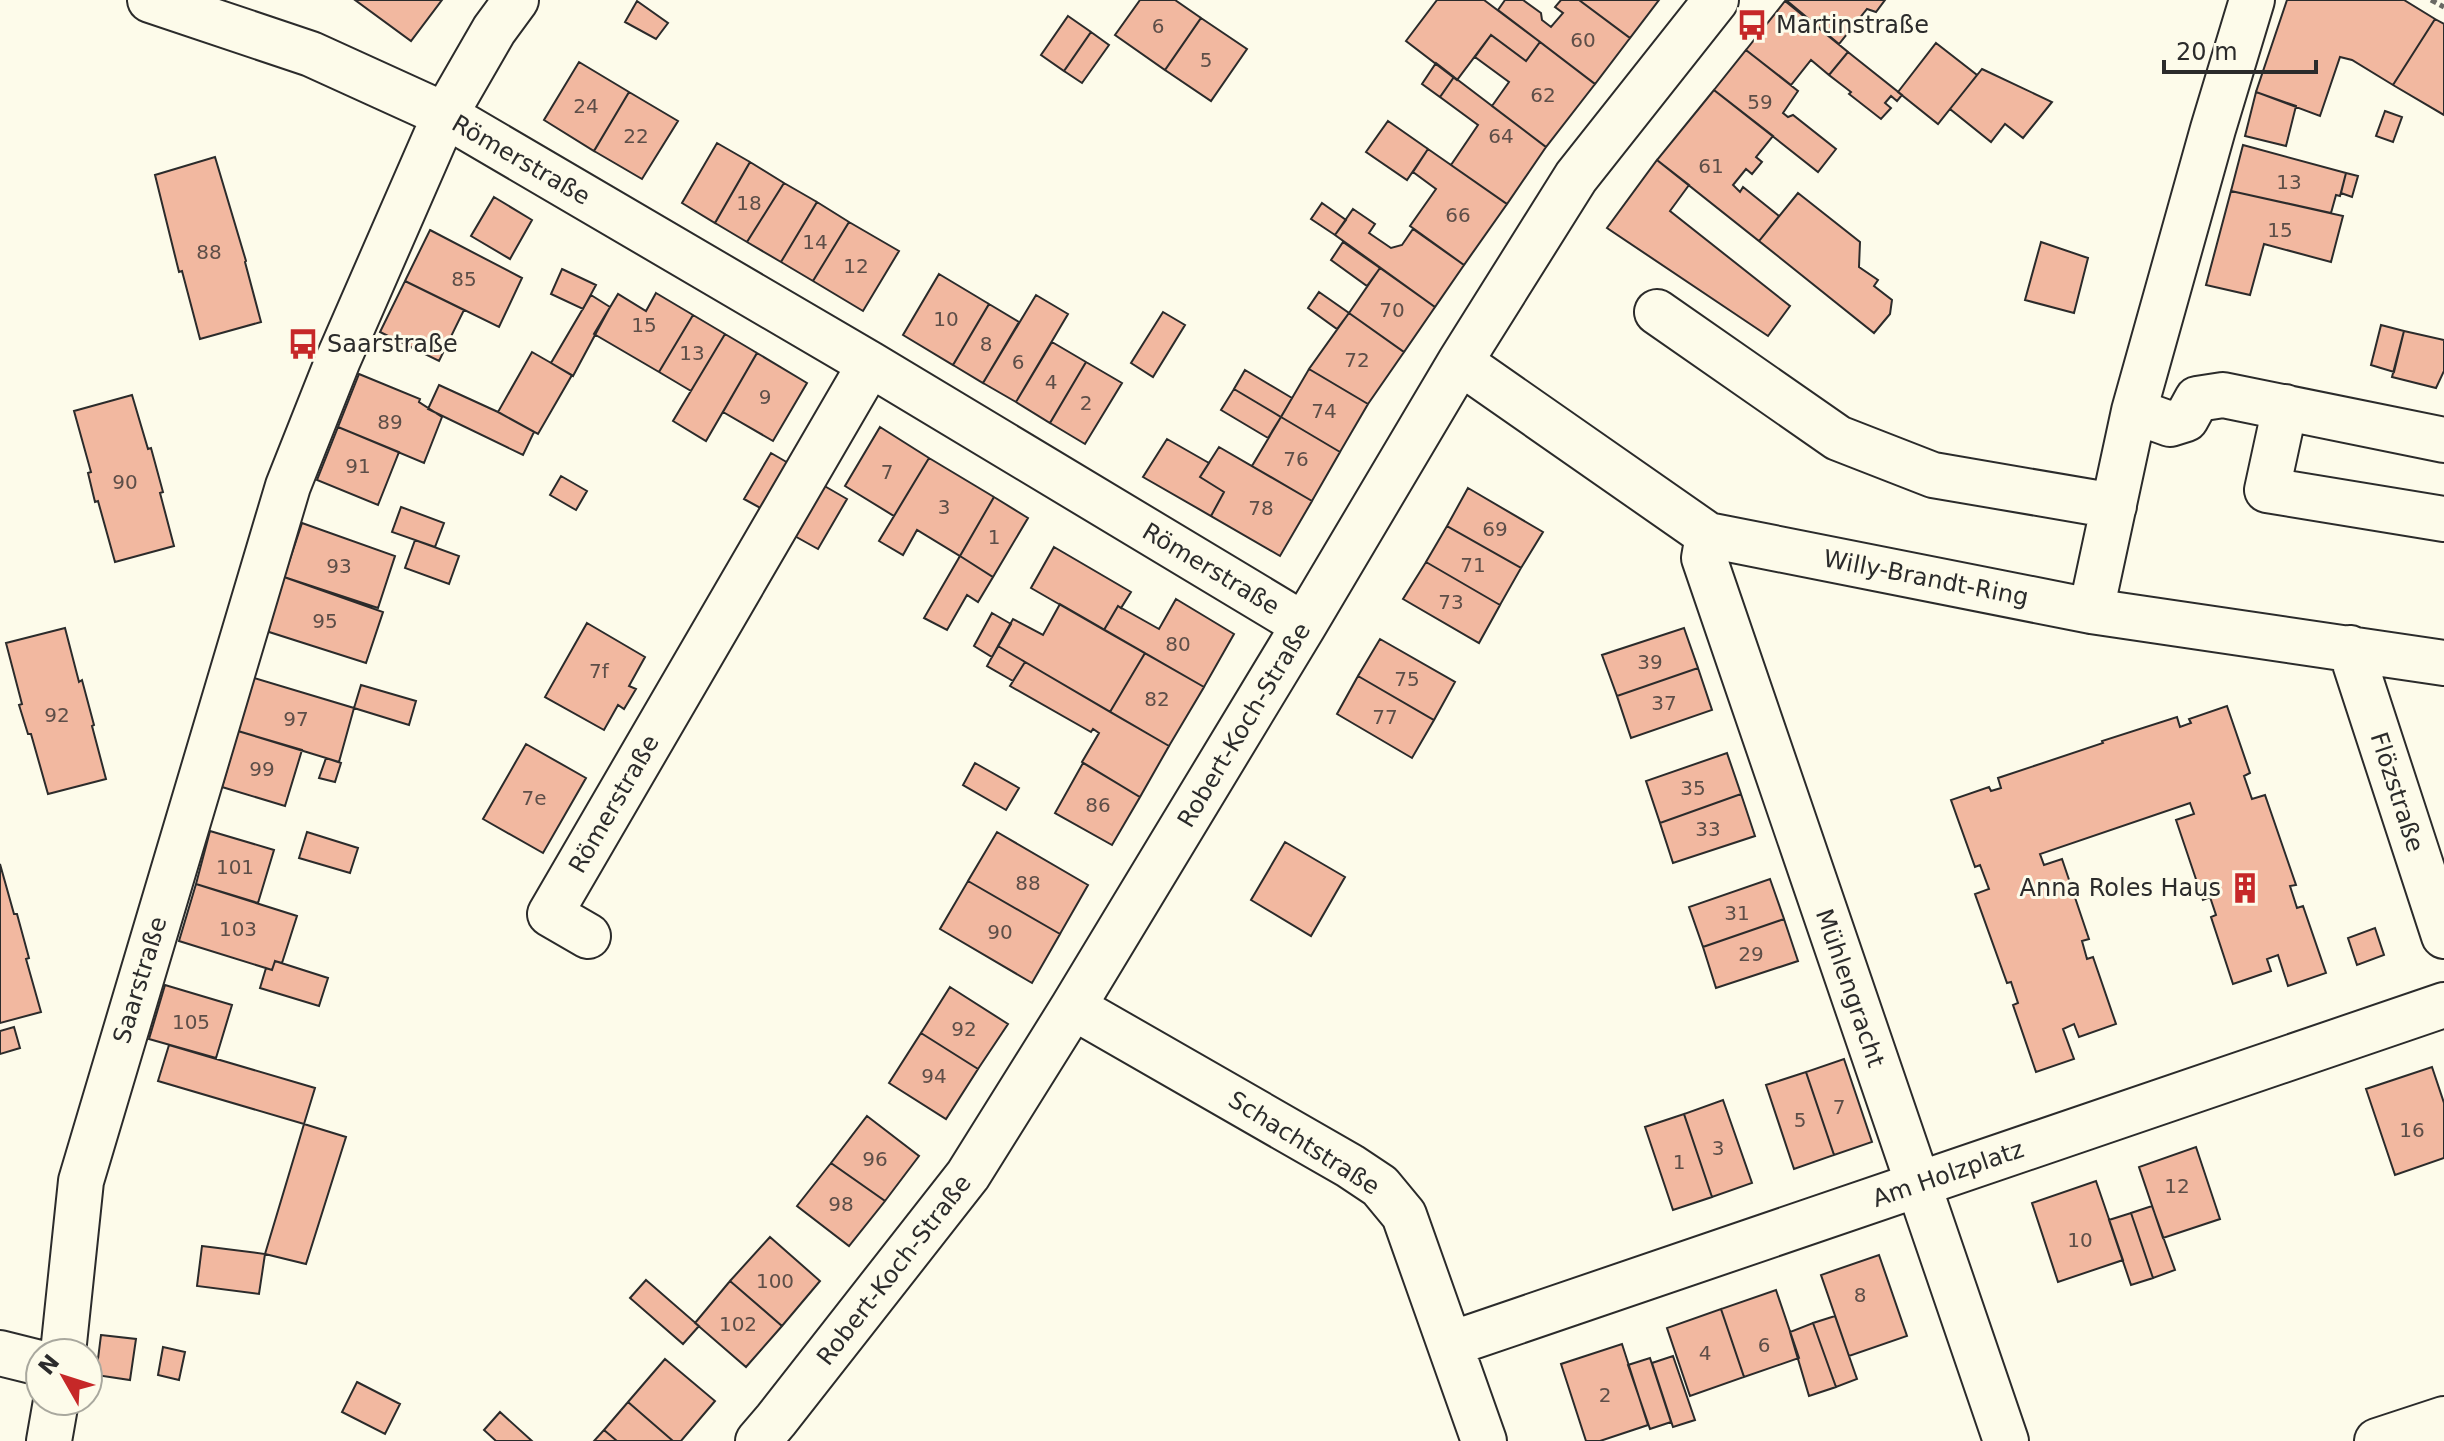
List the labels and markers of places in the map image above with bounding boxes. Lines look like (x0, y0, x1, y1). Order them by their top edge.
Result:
bus stop icon: Martinstraße (1735, 8, 1769, 42)
place label: Martinstraße (1776, 11, 1929, 39)
bus stop icon: Saarstraße (286, 327, 320, 361)
place label: Saarstraße (327, 330, 458, 358)
building icon: Anna Roles Haus (2228, 871, 2262, 905)
place label: Anna Roles Haus (2020, 874, 2221, 902)

